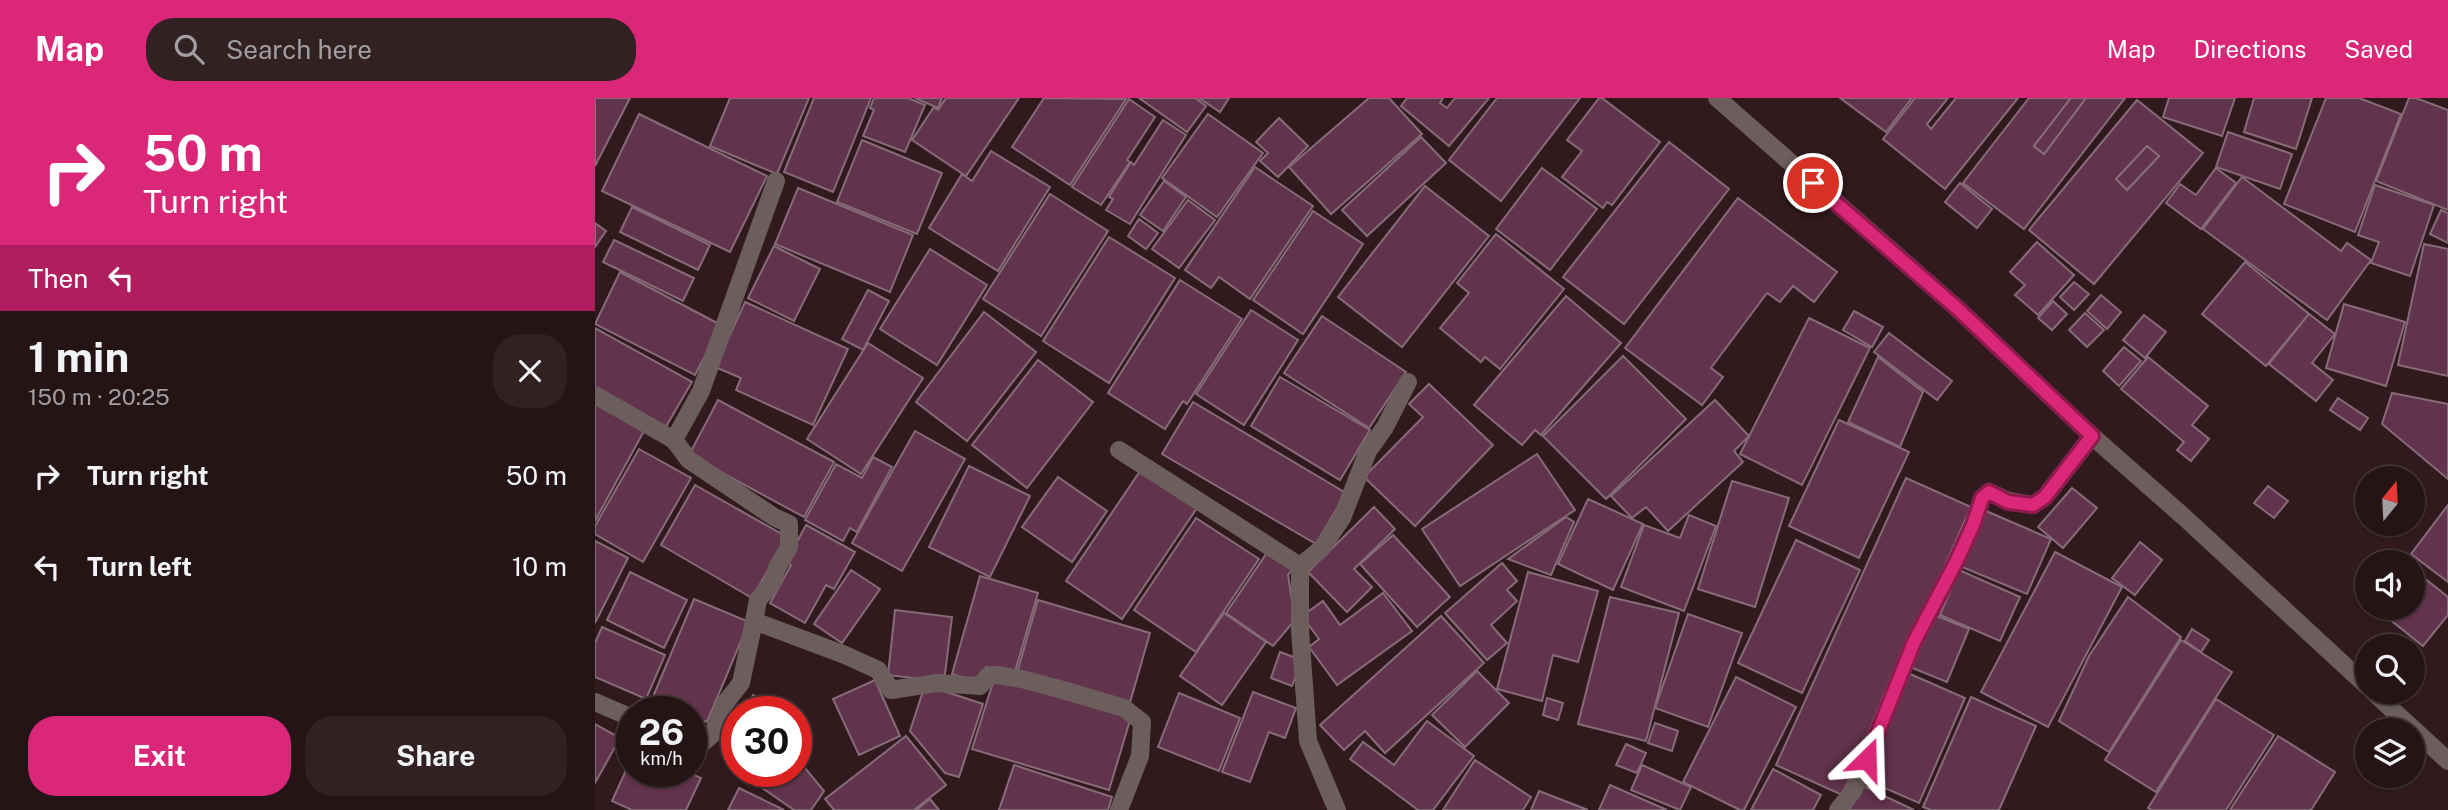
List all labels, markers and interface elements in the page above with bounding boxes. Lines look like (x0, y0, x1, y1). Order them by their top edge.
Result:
search box (146, 18, 636, 81)
text: Map (35, 30, 104, 68)
icon: search (170, 30, 208, 68)
text: Search here (226, 34, 372, 65)
text: Map (2107, 35, 2156, 63)
text: Directions (2194, 35, 2306, 63)
text: Saved (2344, 35, 2413, 63)
text: 50 m (143, 124, 263, 182)
icon: right (28, 126, 119, 217)
pin (1783, 153, 1843, 213)
icon: arrive (1794, 164, 1832, 202)
text: Turn right (143, 183, 288, 220)
icon: left (102, 259, 140, 297)
text: Then (28, 263, 88, 294)
text: 1 min (28, 332, 129, 381)
button: close (493, 334, 567, 408)
text: 150 m · 20:25 (28, 383, 170, 410)
icon: right (28, 457, 66, 495)
text: Turn right (87, 460, 209, 491)
text: 50 m (506, 460, 567, 491)
north arrow (2355, 466, 2425, 536)
map controls (2355, 466, 2425, 788)
icon: left (28, 548, 66, 586)
button: sound (2355, 550, 2425, 620)
text: Turn left (87, 551, 192, 582)
text: 10 m (512, 551, 567, 582)
button: search (2355, 634, 2425, 704)
speed limit sign: 30 (721, 696, 812, 787)
text: 26 (639, 712, 684, 753)
button: Exit (28, 716, 291, 796)
button: Share (305, 716, 567, 796)
button: layers (2355, 718, 2425, 788)
position arrow (1830, 722, 1904, 796)
text: km/h (640, 748, 683, 769)

